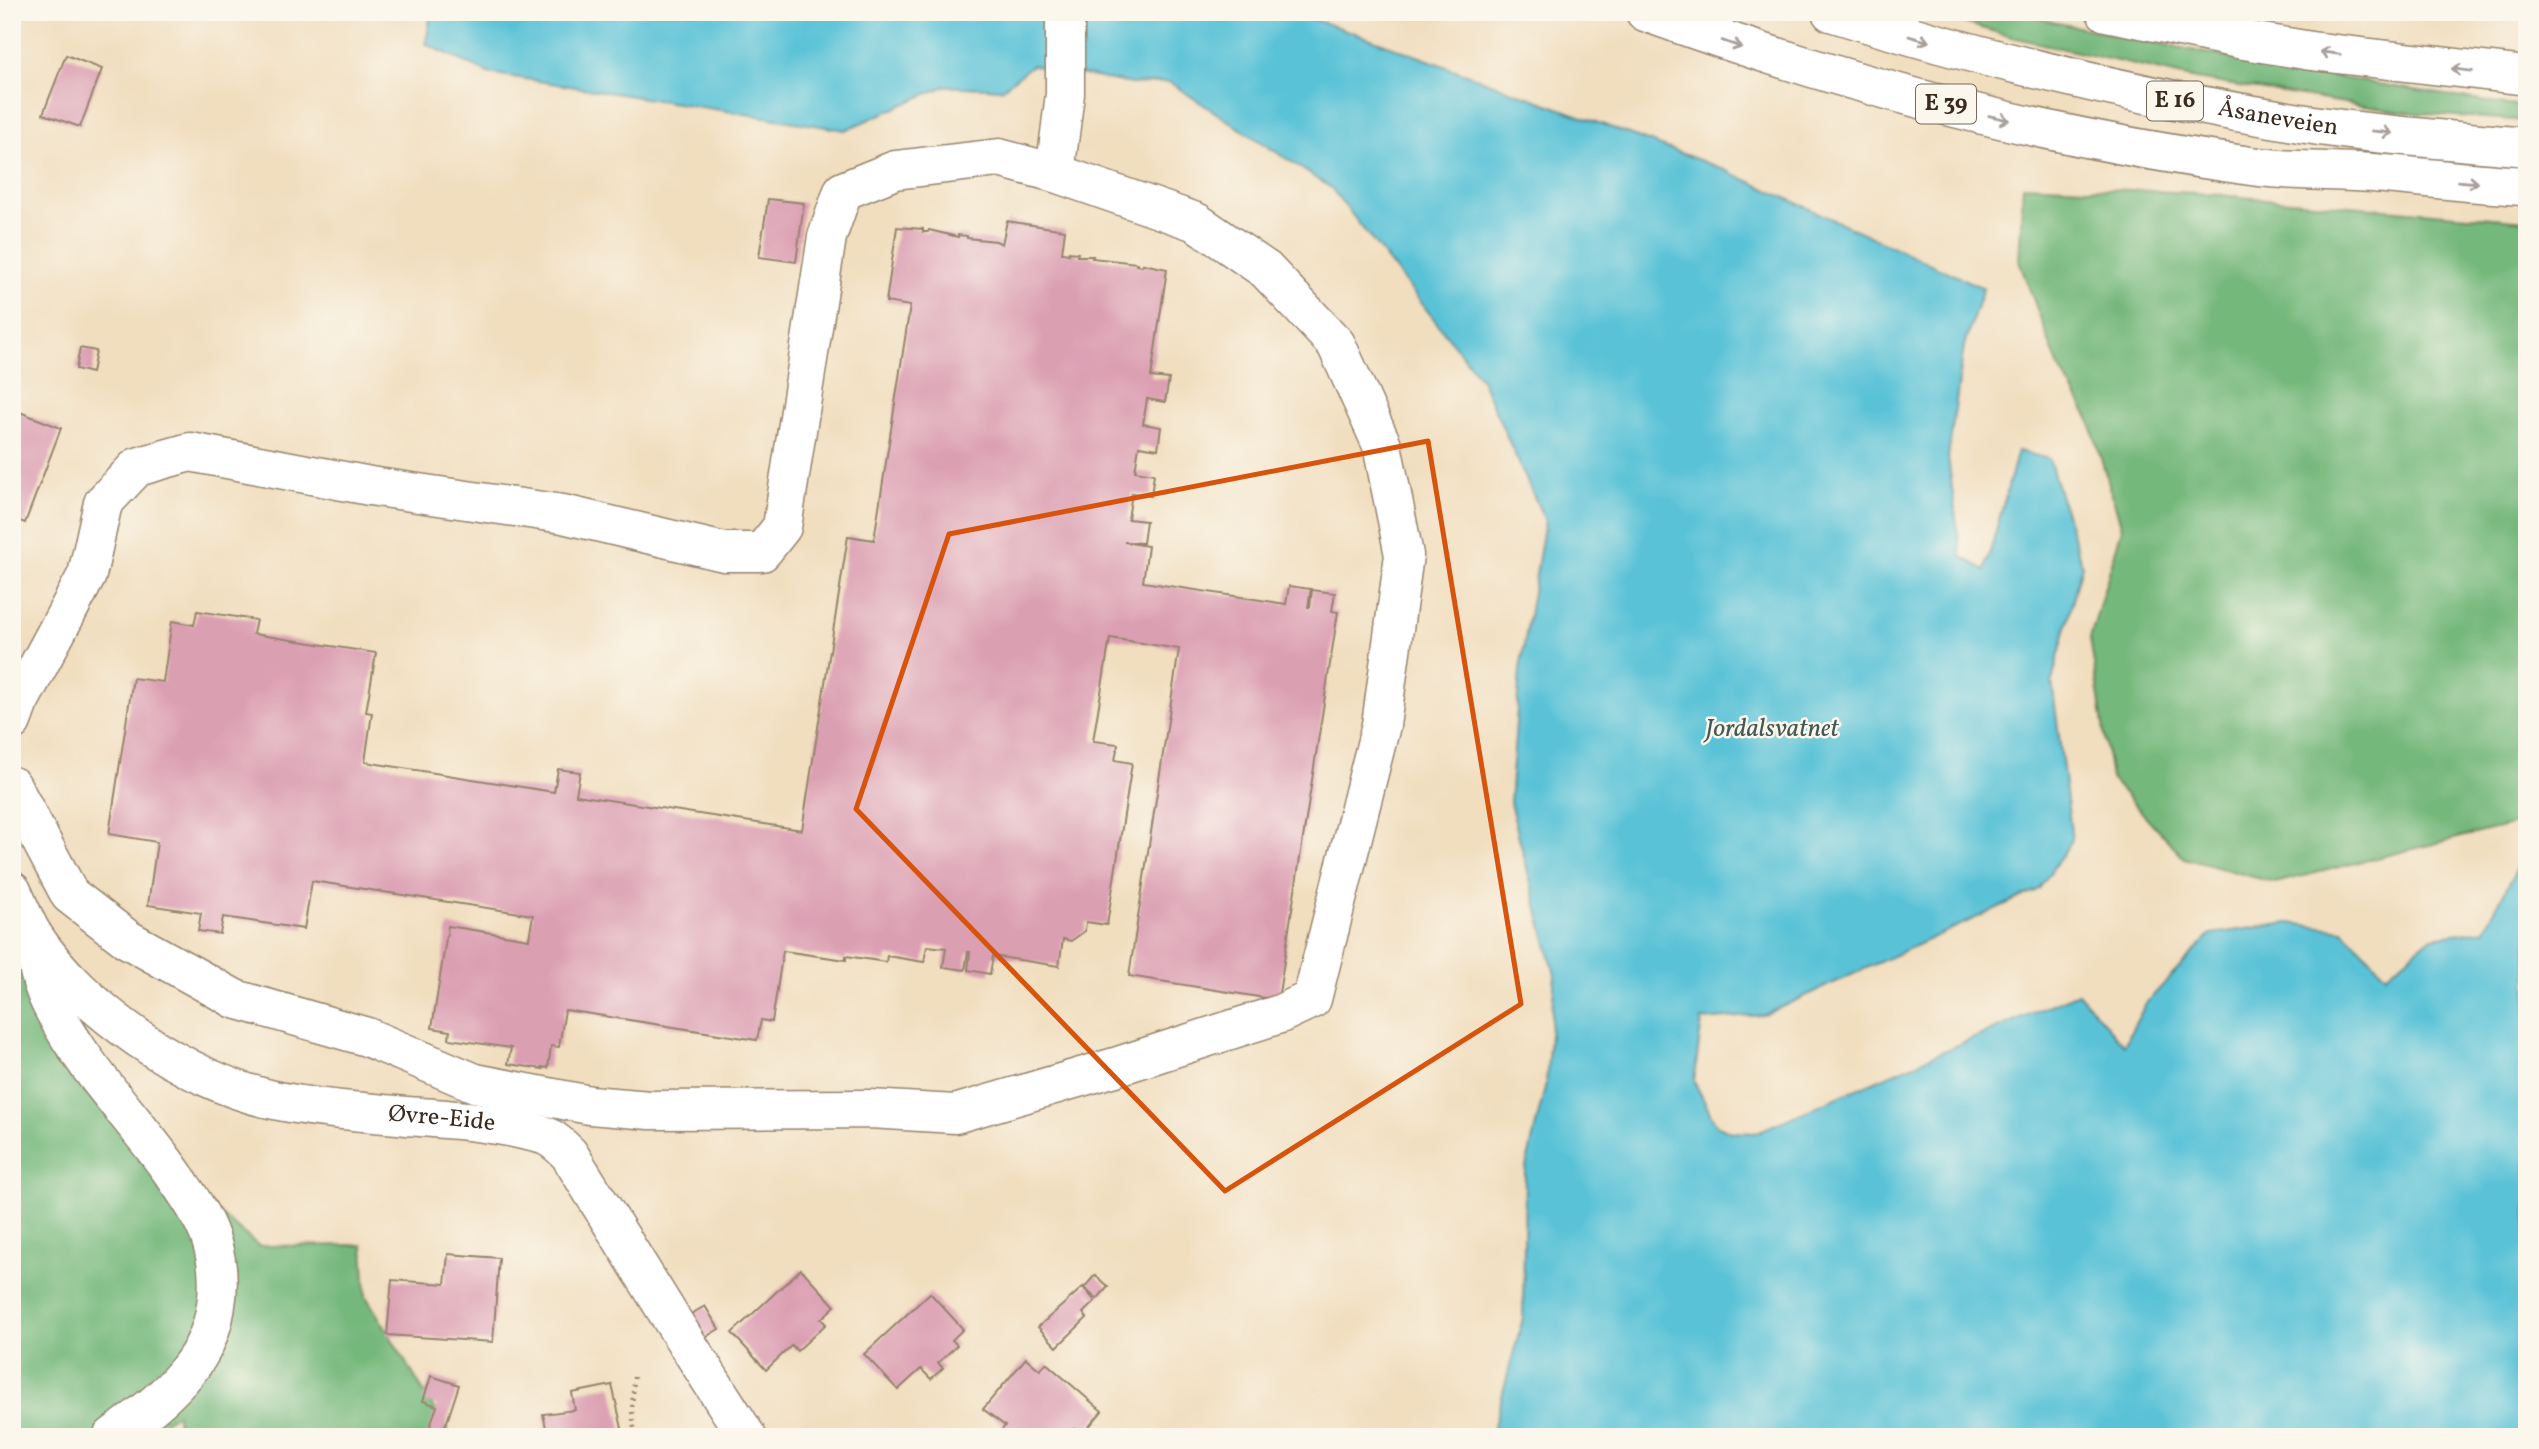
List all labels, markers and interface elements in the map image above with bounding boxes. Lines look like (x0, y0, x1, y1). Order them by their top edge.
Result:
one-way arrow (1908, 34, 1930, 47)
one-way arrow (1721, 39, 1743, 51)
one-way arrow (2319, 47, 2341, 60)
one-way arrow (2451, 63, 2474, 76)
road number: E 16 (2147, 82, 2203, 120)
road number: E 39 (1916, 85, 1976, 124)
street label: Åsaneveien (2215, 92, 2340, 145)
one-way arrow (1987, 111, 2010, 125)
one-way arrow (2370, 126, 2393, 139)
one-way arrow (2456, 176, 2479, 189)
water label: Jordalsvatnet (1702, 711, 1839, 747)
street label: Øvre-Eide (387, 1097, 498, 1141)

